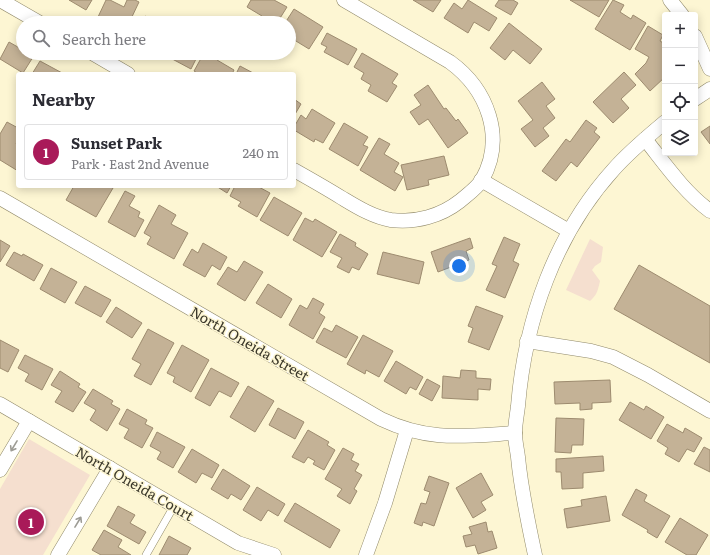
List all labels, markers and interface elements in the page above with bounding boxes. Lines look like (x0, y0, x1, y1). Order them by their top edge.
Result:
map controls (662, 12, 698, 156)
button: + (662, 12, 698, 48)
search box (16, 16, 296, 60)
icon: search (30, 27, 52, 49)
text: Search here (62, 27, 146, 50)
button: − (662, 48, 698, 84)
button: locate (662, 84, 698, 120)
text: Nearby (32, 86, 95, 111)
button: layers (662, 120, 698, 156)
text: Sunset Park (71, 131, 162, 154)
text: 1 (43, 143, 49, 162)
text: 240 m (243, 143, 279, 162)
text: Park · East 2nd Avenue (71, 154, 209, 173)
your location (449, 256, 469, 276)
street label: North Oneida Street (187, 301, 313, 385)
one-way arrow (10, 440, 18, 452)
street label: North Oneida Court (72, 441, 198, 525)
pin: 1 (18, 507, 44, 537)
one-way arrow (75, 516, 83, 528)

